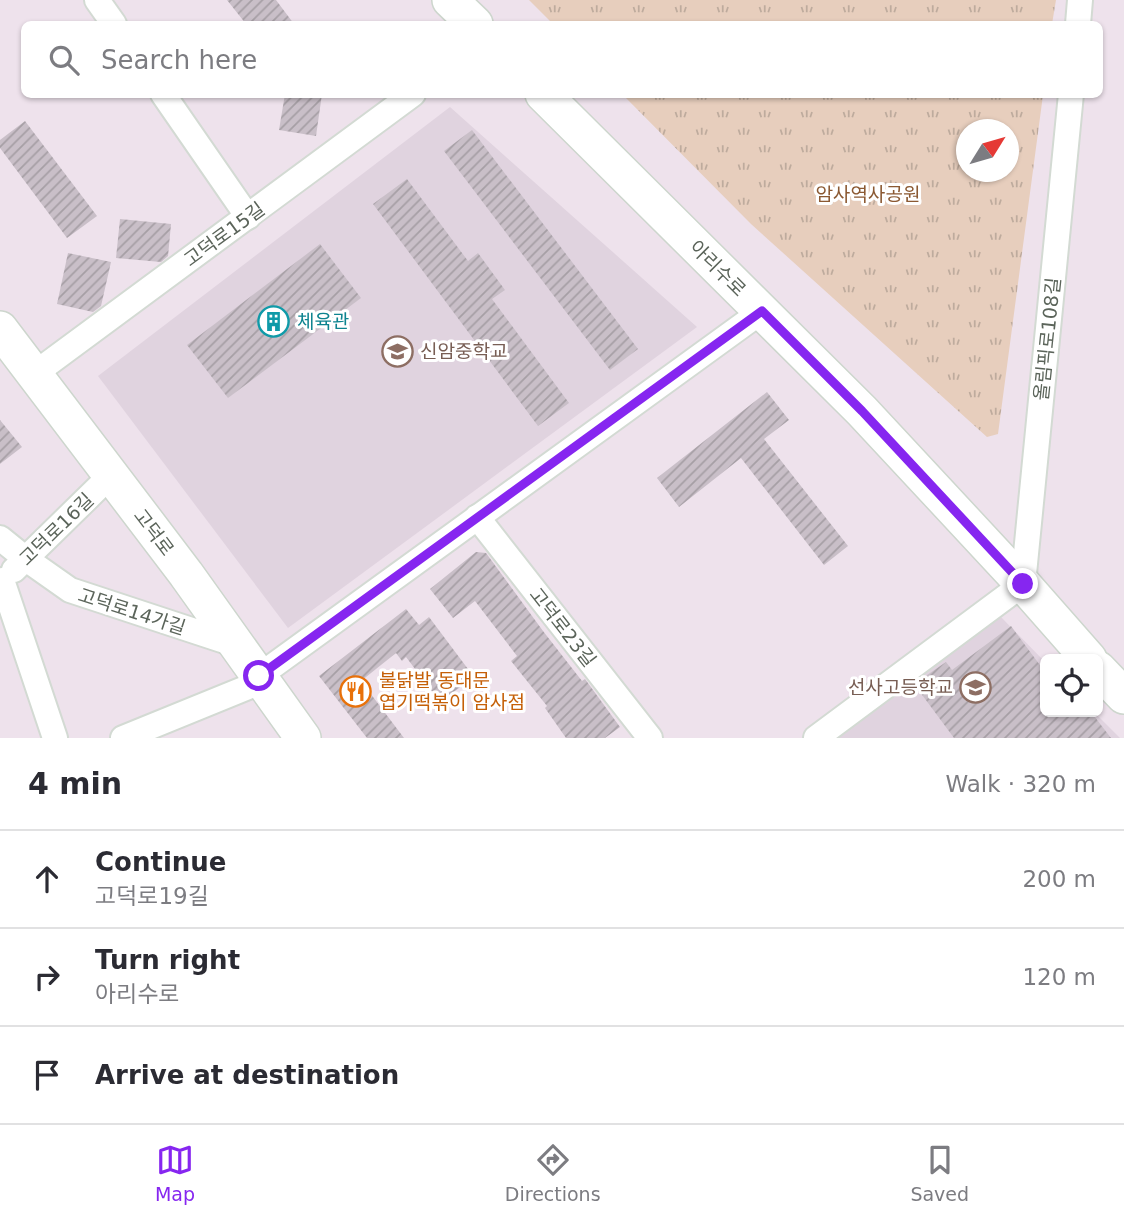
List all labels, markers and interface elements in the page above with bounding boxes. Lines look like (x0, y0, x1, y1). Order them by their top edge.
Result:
search box (21, 21, 1103, 98)
icon: search (45, 41, 83, 79)
text: Search here (101, 45, 257, 75)
north arrow (956, 119, 1019, 182)
park label: 암사역사공원 (816, 183, 920, 205)
street label: 고덕로15길 (179, 197, 269, 271)
street label: 아리수로 (686, 236, 750, 300)
street label: 올림픽로108길 (1030, 276, 1064, 402)
building icon: 체육관 (257, 304, 291, 338)
place label: 체육관 (297, 310, 349, 332)
school or university icon: 신암중학교 (380, 334, 414, 368)
place label: 신암중학교 (420, 340, 507, 362)
street label: 고덕로16길 (15, 488, 97, 570)
street label: 고덕로 (129, 504, 179, 560)
route end (1007, 568, 1038, 599)
street label: 고덕로14가길 (76, 583, 188, 639)
street label: 고덕로23길 (525, 583, 601, 671)
map controls (1040, 654, 1103, 717)
button: locate (1040, 654, 1103, 717)
route start (243, 660, 274, 691)
place label: 불닭발 동대문 엽기떡볶이 암사점 (379, 669, 525, 713)
school or university icon: 선사고등학교 (959, 670, 993, 704)
restaurant icon: 불닭발 동대문 엽기떡볶이 암사점 (339, 674, 373, 708)
place label: 선사고등학교 (848, 676, 953, 698)
text: 4 min (28, 766, 122, 801)
text: Walk · 320 m (945, 771, 1096, 797)
text: Continue (95, 847, 226, 877)
icon: ahead (28, 860, 66, 898)
text: 200 m (1022, 866, 1096, 892)
text: 고덕로19길 (95, 883, 209, 909)
text: Turn right (95, 945, 240, 975)
icon: right (28, 958, 66, 996)
text: 120 m (1022, 964, 1096, 990)
text: 아리수로 (95, 981, 180, 1007)
icon: arrive (28, 1056, 66, 1094)
text: Arrive at destination (95, 1060, 399, 1090)
tab: Map (155, 1141, 195, 1205)
tab: Directions (505, 1141, 601, 1205)
tab: Saved (910, 1141, 969, 1205)

